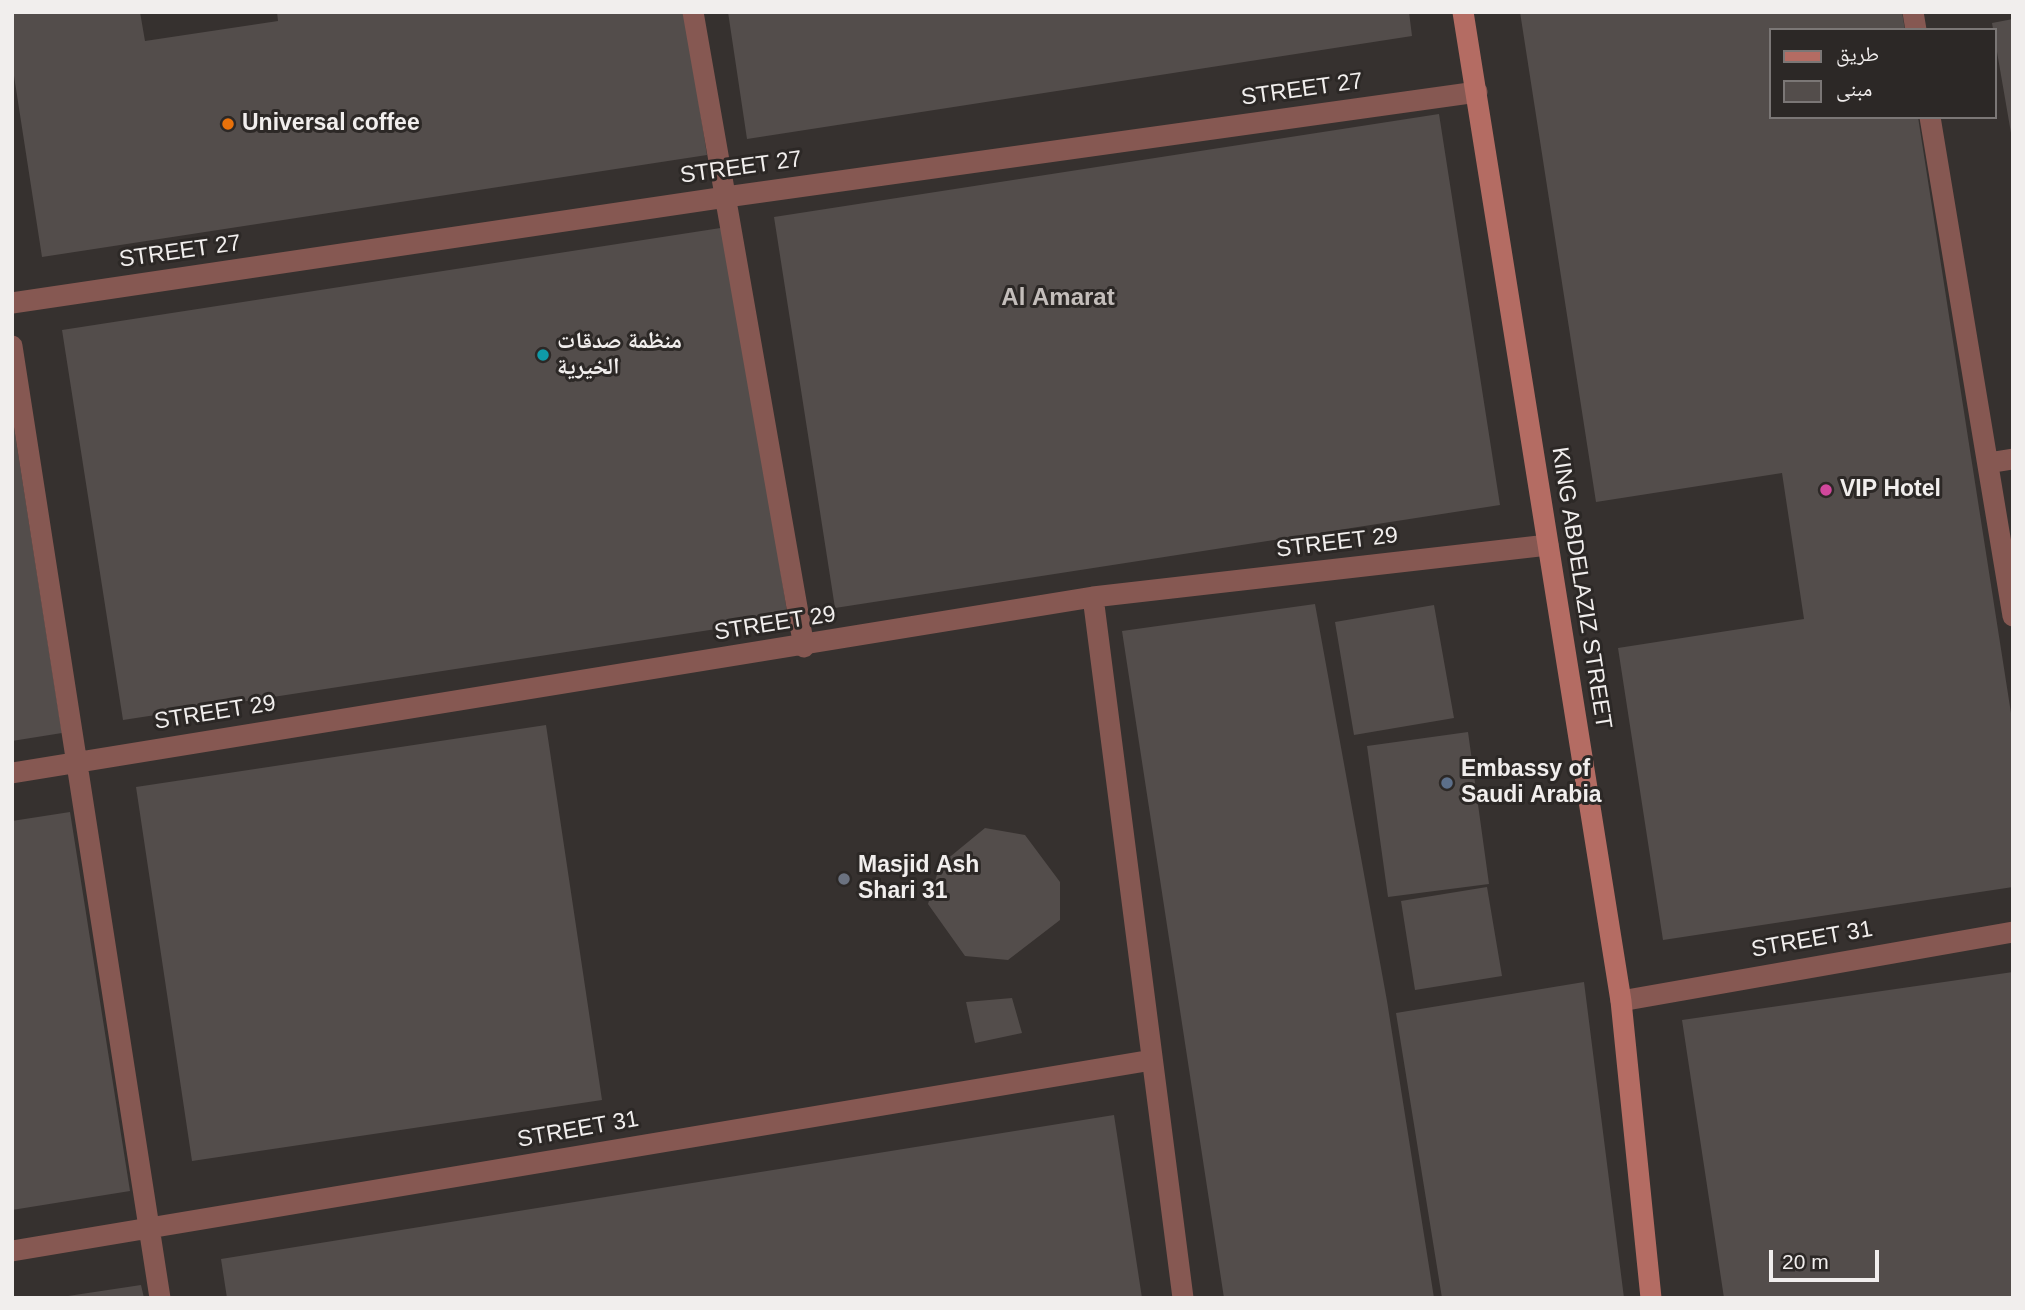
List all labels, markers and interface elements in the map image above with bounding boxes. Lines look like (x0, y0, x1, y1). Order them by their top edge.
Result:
legend (1770, 28, 1997, 119)
text: طريق (1836, 42, 1879, 65)
street label: STREET 27 (1239, 68, 1365, 112)
text: مبنى (1836, 77, 1872, 100)
place label: Universal coffee (242, 110, 420, 138)
marker: Universal coffee (220, 116, 236, 132)
street label: STREET 27 (678, 146, 804, 190)
street label: STREET 27 (117, 230, 243, 274)
district label: Al Amarat (1001, 284, 1115, 312)
place label: منظمة صدقات الخيرية (557, 328, 682, 382)
marker: منظمة صدقات الخيرية (535, 347, 551, 363)
street label: KING ABDELAZIZ STREET (1545, 445, 1617, 731)
place label: VIP Hotel (1840, 476, 1941, 504)
marker: VIP Hotel (1818, 482, 1834, 498)
street label: STREET 29 (1274, 522, 1400, 564)
street label: STREET 29 (712, 601, 838, 647)
street label: STREET 29 (152, 690, 278, 736)
place label: Embassy of Saudi Arabia (1461, 756, 1602, 810)
marker: Embassy of Saudi Arabia (1439, 775, 1455, 791)
place label: Masjid Ash Shari 31 (858, 852, 979, 906)
marker: Masjid Ash Shari 31 (836, 871, 852, 887)
street label: STREET 31 (1749, 916, 1875, 964)
street label: STREET 31 (515, 1106, 641, 1154)
scale bar (1773, 1236, 1883, 1280)
text: 20 m (1782, 1250, 1829, 1273)

